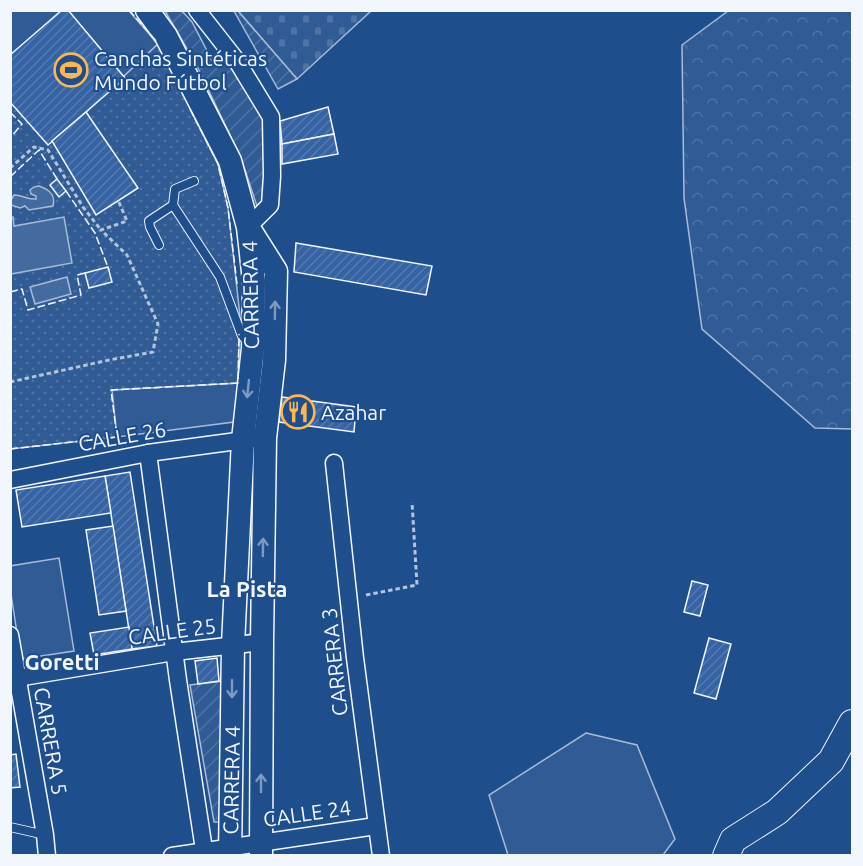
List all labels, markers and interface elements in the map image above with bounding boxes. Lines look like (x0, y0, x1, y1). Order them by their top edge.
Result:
place label: Canchas Sintéticas Mundo Fútbol (94, 46, 267, 94)
sports icon: Canchas Sintéticas Mundo Fútbol (53, 52, 89, 88)
street label: CARRERA 4 (237, 240, 263, 350)
one-way arrow (269, 301, 281, 321)
one-way arrow (242, 379, 253, 399)
restaurant icon: Azahar (280, 394, 316, 430)
place label: Azahar (321, 400, 386, 424)
street label: CALLE 26 (76, 416, 168, 456)
one-way arrow (258, 537, 269, 557)
district label: La Pista (207, 576, 287, 601)
street label: CARRERA 3 (316, 607, 352, 717)
street label: CALLE 25 (126, 613, 218, 649)
district label: Goretti (24, 649, 100, 674)
one-way arrow (226, 678, 238, 698)
street label: CARRERA 5 (30, 685, 72, 797)
street label: CARRERA 4 (218, 725, 244, 835)
one-way arrow (255, 774, 267, 794)
street label: CALLE 24 (261, 795, 353, 831)

